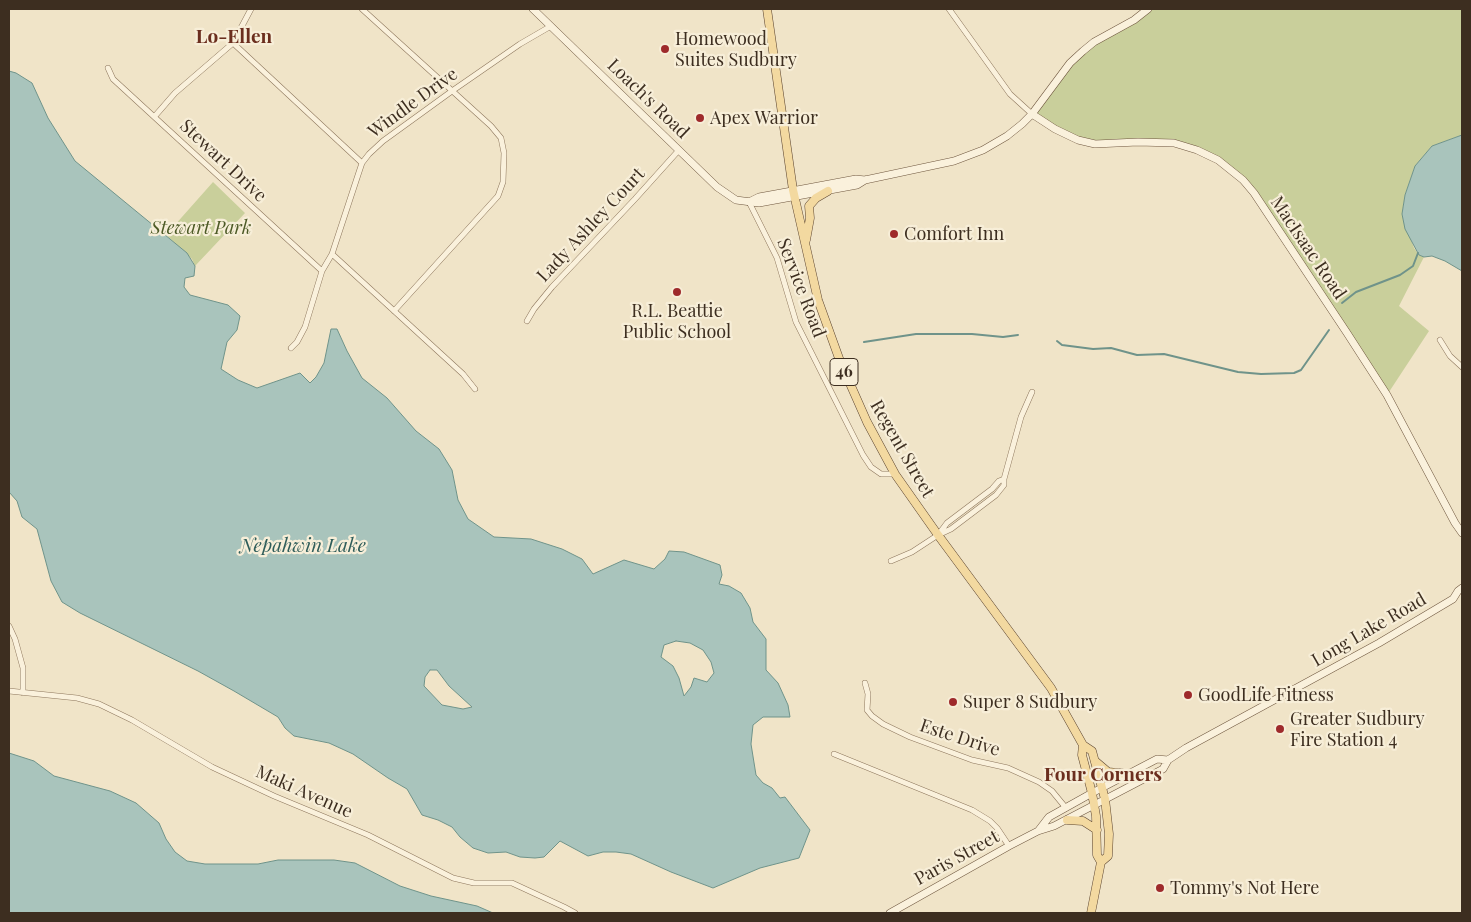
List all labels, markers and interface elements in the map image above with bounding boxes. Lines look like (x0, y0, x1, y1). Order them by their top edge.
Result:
district label: Lo-Ellen (196, 26, 272, 48)
place label: Homewood Suites Sudbury (675, 28, 797, 70)
marker: Homewood Suites Sudbury (659, 43, 671, 55)
street label: Loach's Road (603, 55, 693, 143)
street label: Windle Drive (364, 63, 462, 143)
place label: Apex Warrior (710, 107, 818, 129)
marker: Apex Warrior (694, 112, 706, 124)
street label: Stewart Drive (175, 115, 271, 207)
street label: Lady Ashley Court (533, 163, 649, 287)
street label: MacIsaac Road (1266, 192, 1350, 304)
park label: Stewart Park (151, 217, 251, 239)
place label: Comfort Inn (904, 223, 1004, 245)
marker: Comfort Inn (888, 228, 900, 240)
street label: Service Road (772, 235, 830, 341)
marker: R.L. Beattie Public School (671, 286, 683, 298)
place label: R.L. Beattie Public School (623, 300, 731, 342)
road number: 46 (830, 358, 858, 386)
street label: Regent Street (865, 396, 939, 502)
water label: Nepahwin Lake (240, 535, 366, 557)
street label: Long Lake Road (1308, 589, 1430, 671)
place label: GoodLife Fitness (1198, 684, 1334, 706)
marker: GoodLife Fitness (1182, 689, 1194, 701)
place label: Super 8 Sudbury (963, 691, 1097, 713)
marker: Super 8 Sudbury (947, 696, 959, 708)
place label: Greater Sudbury Fire Station 4 (1290, 708, 1425, 751)
street label: Este Drive (917, 715, 1003, 761)
marker: Greater Sudbury Fire Station 4 (1274, 723, 1286, 735)
street label: Maki Avenue (252, 761, 356, 823)
district label: Four Corners (1044, 764, 1162, 786)
street label: Paris Street (911, 826, 1003, 890)
place label: Tommy's Not Here (1170, 877, 1319, 899)
marker: Tommy's Not Here (1154, 882, 1166, 894)

